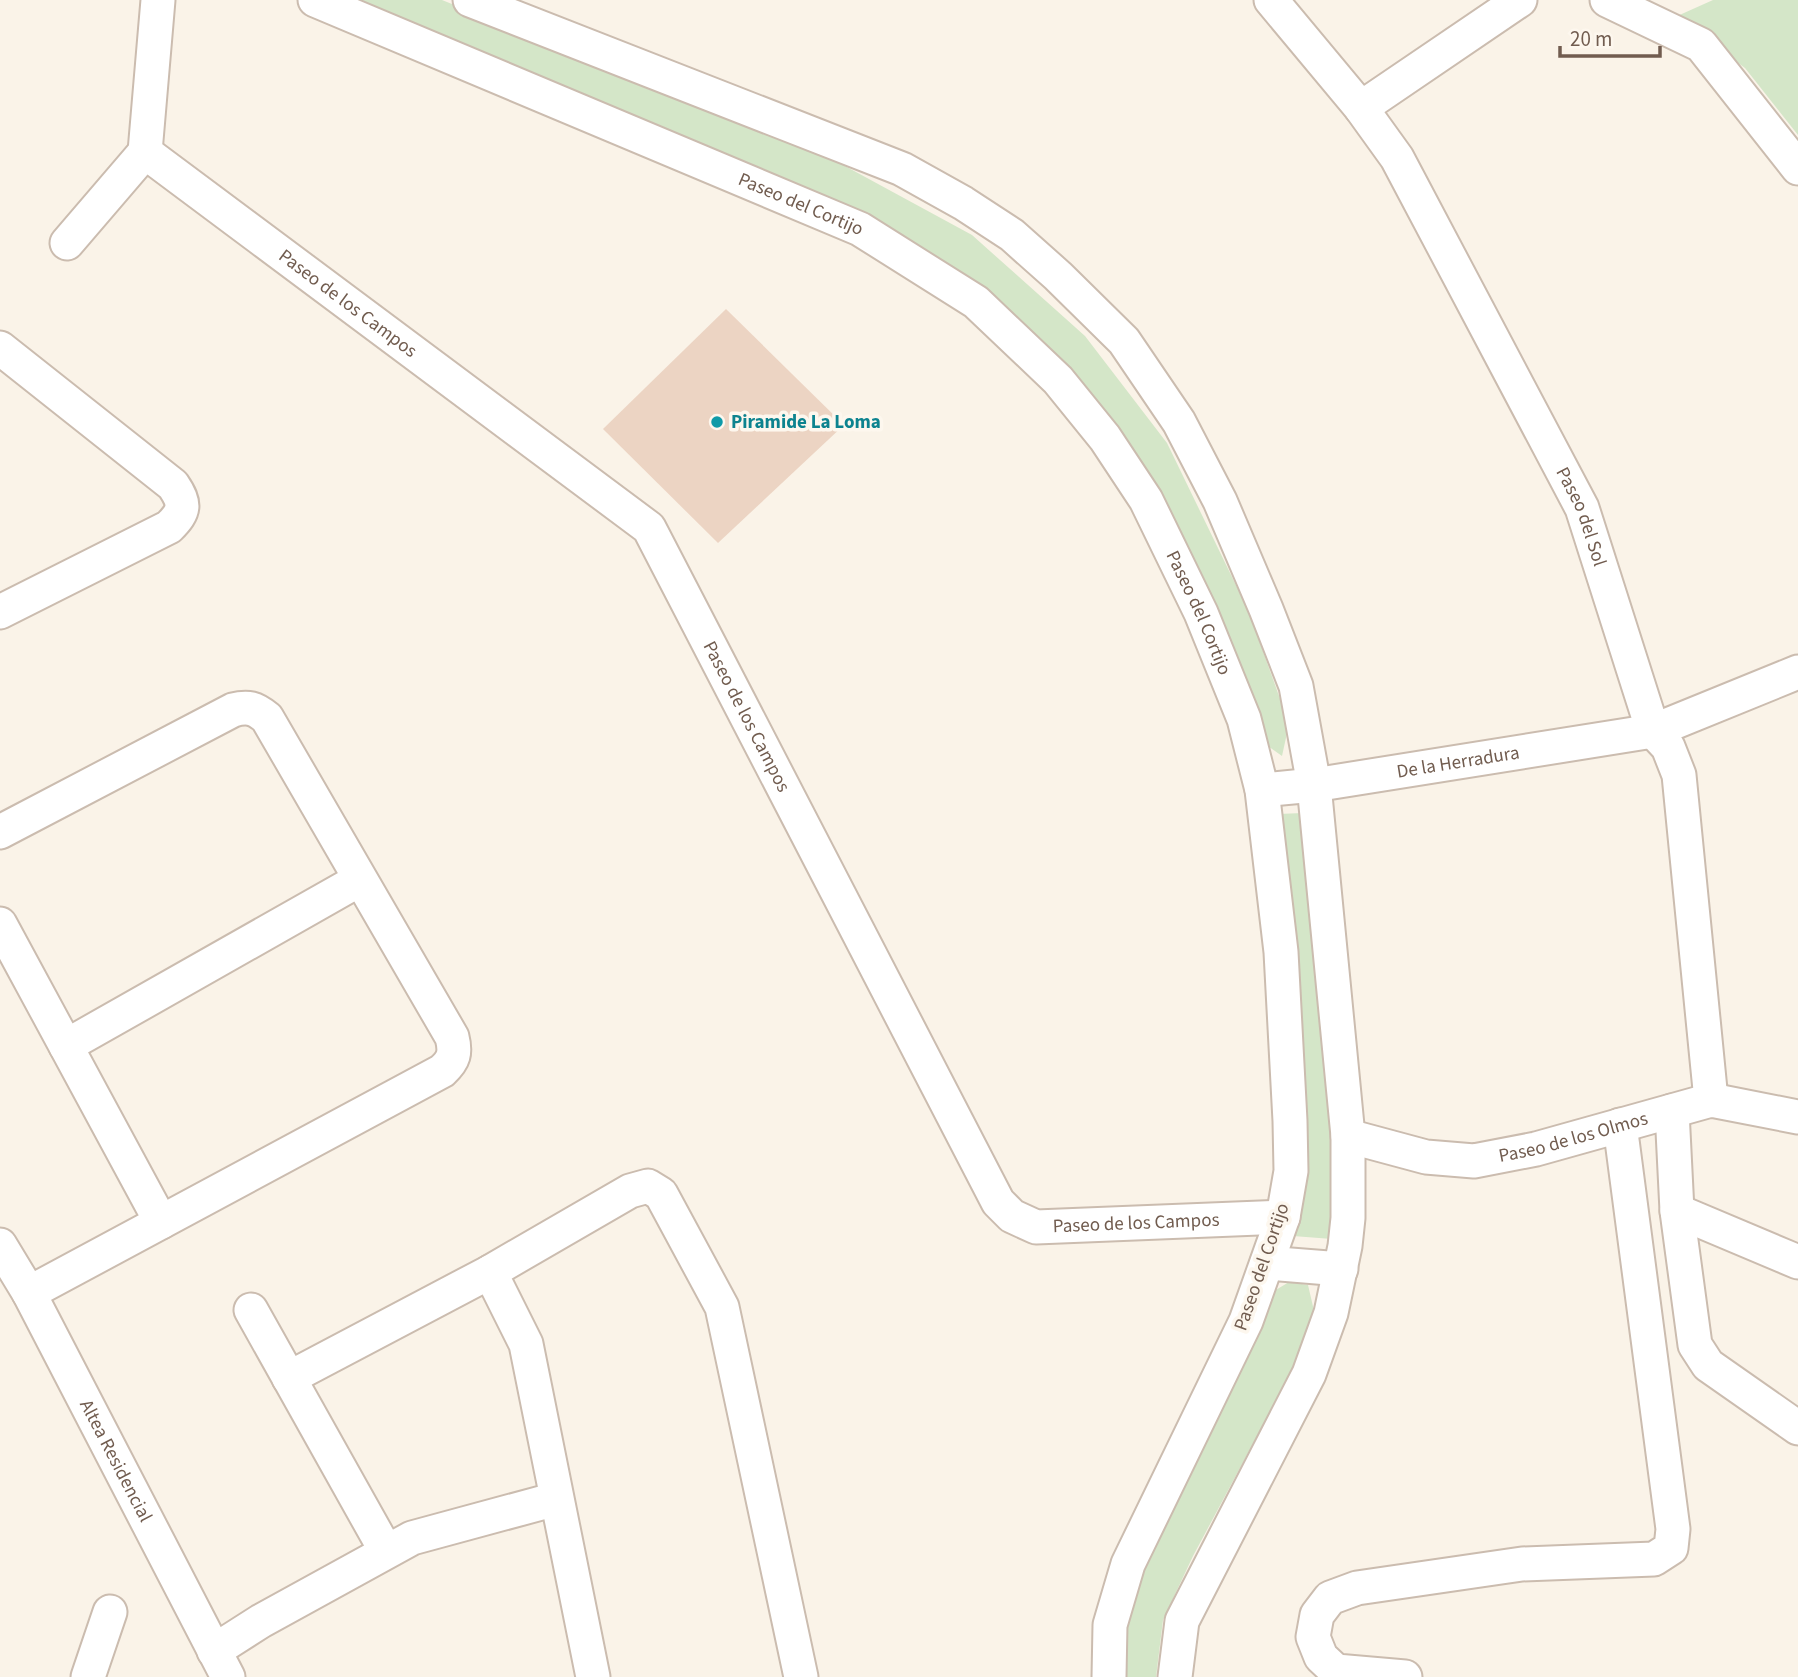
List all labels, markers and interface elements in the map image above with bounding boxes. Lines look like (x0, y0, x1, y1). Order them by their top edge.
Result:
scale bar (1560, 14, 1660, 58)
text: 20 m (1570, 24, 1612, 54)
street label: Paseo del Cortijo (734, 166, 868, 242)
street label: Paseo de los Campos (273, 243, 423, 364)
place label: Piramide La Loma (731, 409, 881, 436)
marker: Piramide La Loma (709, 414, 725, 430)
street label: Paseo del Sol (1549, 462, 1613, 570)
street label: Paseo del Cortijo (1159, 546, 1238, 679)
street label: Paseo de los Campos (696, 636, 797, 797)
street label: De la Herradura (1395, 739, 1521, 785)
street label: Paseo de los Olmos (1496, 1105, 1651, 1169)
street label: Paseo del Cortijo (1228, 1200, 1296, 1334)
street label: Paseo de los Campos (1052, 1206, 1220, 1240)
street label: Altea Residencial (73, 1395, 159, 1527)

